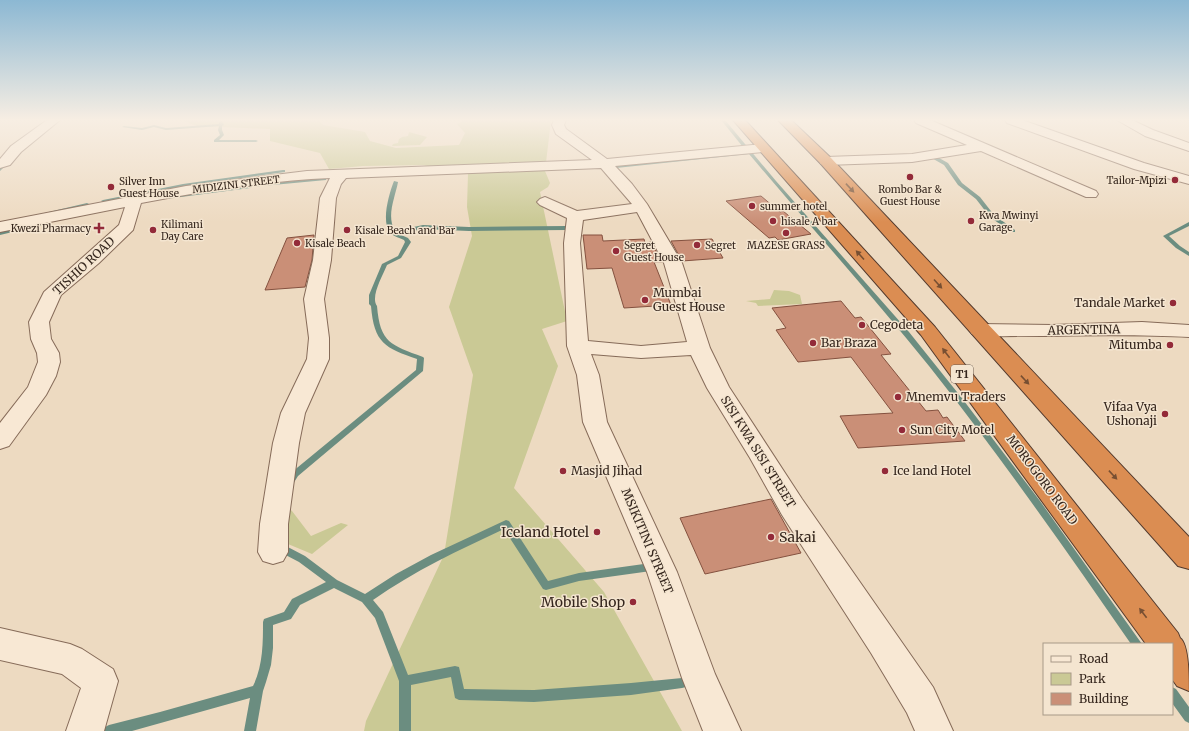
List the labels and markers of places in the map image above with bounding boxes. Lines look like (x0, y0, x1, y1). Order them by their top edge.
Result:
marker: Rombo Bar & Guest House (905, 172, 915, 182)
place label: Tailor-Mpizi (1106, 174, 1167, 187)
place label: Silver Inn Guest House (119, 175, 179, 200)
marker: Tailor-Mpizi (1170, 175, 1180, 185)
marker: Silver Inn Guest House (106, 182, 116, 192)
place label: Rombo Bar & Guest House (878, 183, 942, 208)
place label: summer hotel (760, 200, 827, 213)
marker: summer hotel (747, 201, 757, 211)
place label: Kwa Mwinyi Garage (979, 209, 1039, 234)
place label: hisale A bar (781, 215, 838, 228)
marker: hisale A bar (768, 216, 778, 226)
marker: Kwa Mwinyi Garage (966, 216, 976, 226)
place label: Kilimani Day Care (161, 218, 203, 243)
place label: Kwezi Pharmacy (11, 222, 91, 235)
marker: Kwezi Pharmacy (94, 223, 104, 233)
place label: Kisale Beach and Bar (355, 224, 456, 237)
marker: Kilimani Day Care (148, 225, 158, 235)
marker: Kisale Beach and Bar (342, 225, 352, 235)
marker: MAZESE GRASS (781, 228, 791, 238)
place label: Kisale Beach (305, 237, 366, 250)
marker: Kisale Beach (292, 238, 302, 248)
place label: Segret Guest House (624, 239, 684, 264)
place label: Segret (705, 239, 736, 252)
place label: MAZESE GRASS (747, 239, 825, 252)
marker: Segret (692, 240, 702, 250)
marker: Segret Guest House (611, 246, 621, 256)
place label: Mumbai Guest House (653, 285, 725, 314)
marker: Mumbai Guest House (640, 295, 650, 305)
place label: Tandale Market (1074, 295, 1165, 310)
marker: Tandale Market (1168, 298, 1178, 308)
place label: Cegodeta (870, 317, 924, 332)
marker: Cegodeta (857, 320, 867, 330)
place label: Bar Braza (821, 335, 878, 350)
place label: Mitumba (1109, 337, 1163, 352)
marker: Bar Braza (808, 338, 818, 348)
marker: Mitumba (1165, 340, 1175, 350)
place label: Mnemvu Traders (906, 389, 1006, 404)
marker: Mnemvu Traders (893, 392, 903, 402)
place label: Vifaa Vya Ushonaji (1103, 399, 1158, 428)
marker: Vifaa Vya Ushonaji (1160, 409, 1170, 419)
place label: Sun City Motel (910, 422, 995, 437)
marker: Sun City Motel (897, 425, 907, 435)
place label: Masjid Jihad (571, 463, 642, 478)
place label: Ice land Hotel (893, 463, 972, 478)
marker: Masjid Jihad (558, 466, 568, 476)
marker: Ice land Hotel (880, 466, 890, 476)
place label: Iceland Hotel (501, 523, 590, 541)
marker: Iceland Hotel (592, 527, 602, 537)
place label: Sakai (779, 528, 816, 546)
marker: Sakai (766, 532, 776, 542)
place label: Mobile Shop (541, 593, 625, 611)
marker: Mobile Shop (628, 597, 638, 607)

